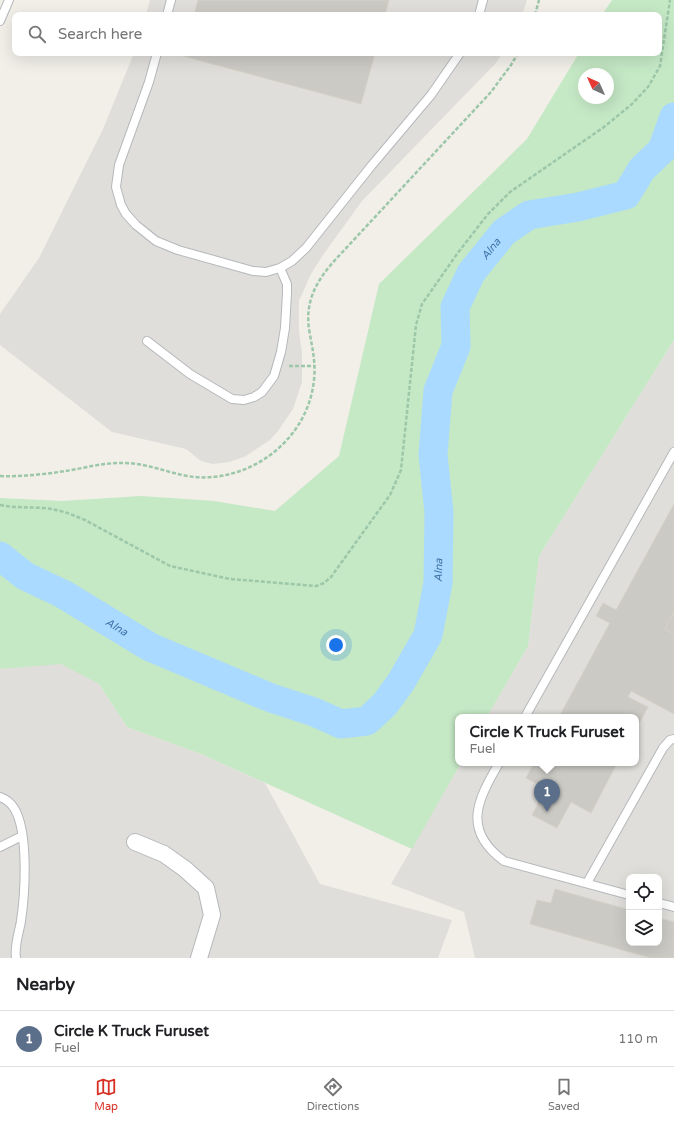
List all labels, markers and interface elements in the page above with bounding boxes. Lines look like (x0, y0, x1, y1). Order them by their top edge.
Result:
search box (12, 12, 662, 56)
icon: search (26, 23, 48, 45)
text: Search here (58, 25, 142, 43)
north arrow (578, 68, 614, 104)
water label: Alna (478, 235, 504, 262)
water label: Alna (432, 558, 445, 582)
water label: Alna (103, 615, 131, 639)
your location (326, 635, 346, 655)
popup (455, 714, 639, 766)
text: Circle K Truck Furuset (470, 723, 624, 741)
text: Fuel (470, 741, 495, 757)
pin: 1 (534, 779, 560, 812)
map controls (626, 874, 662, 946)
button: locate (626, 874, 662, 910)
button: layers (626, 910, 662, 946)
text: Nearby (16, 974, 75, 995)
text: Circle K Truck Furuset (54, 1022, 209, 1040)
text: 1 (25, 1031, 33, 1047)
text: 110 m (618, 1031, 658, 1047)
text: Fuel (54, 1040, 80, 1056)
tab: Map (94, 1076, 118, 1113)
tab: Directions (307, 1076, 359, 1113)
tab: Saved (548, 1076, 580, 1113)

